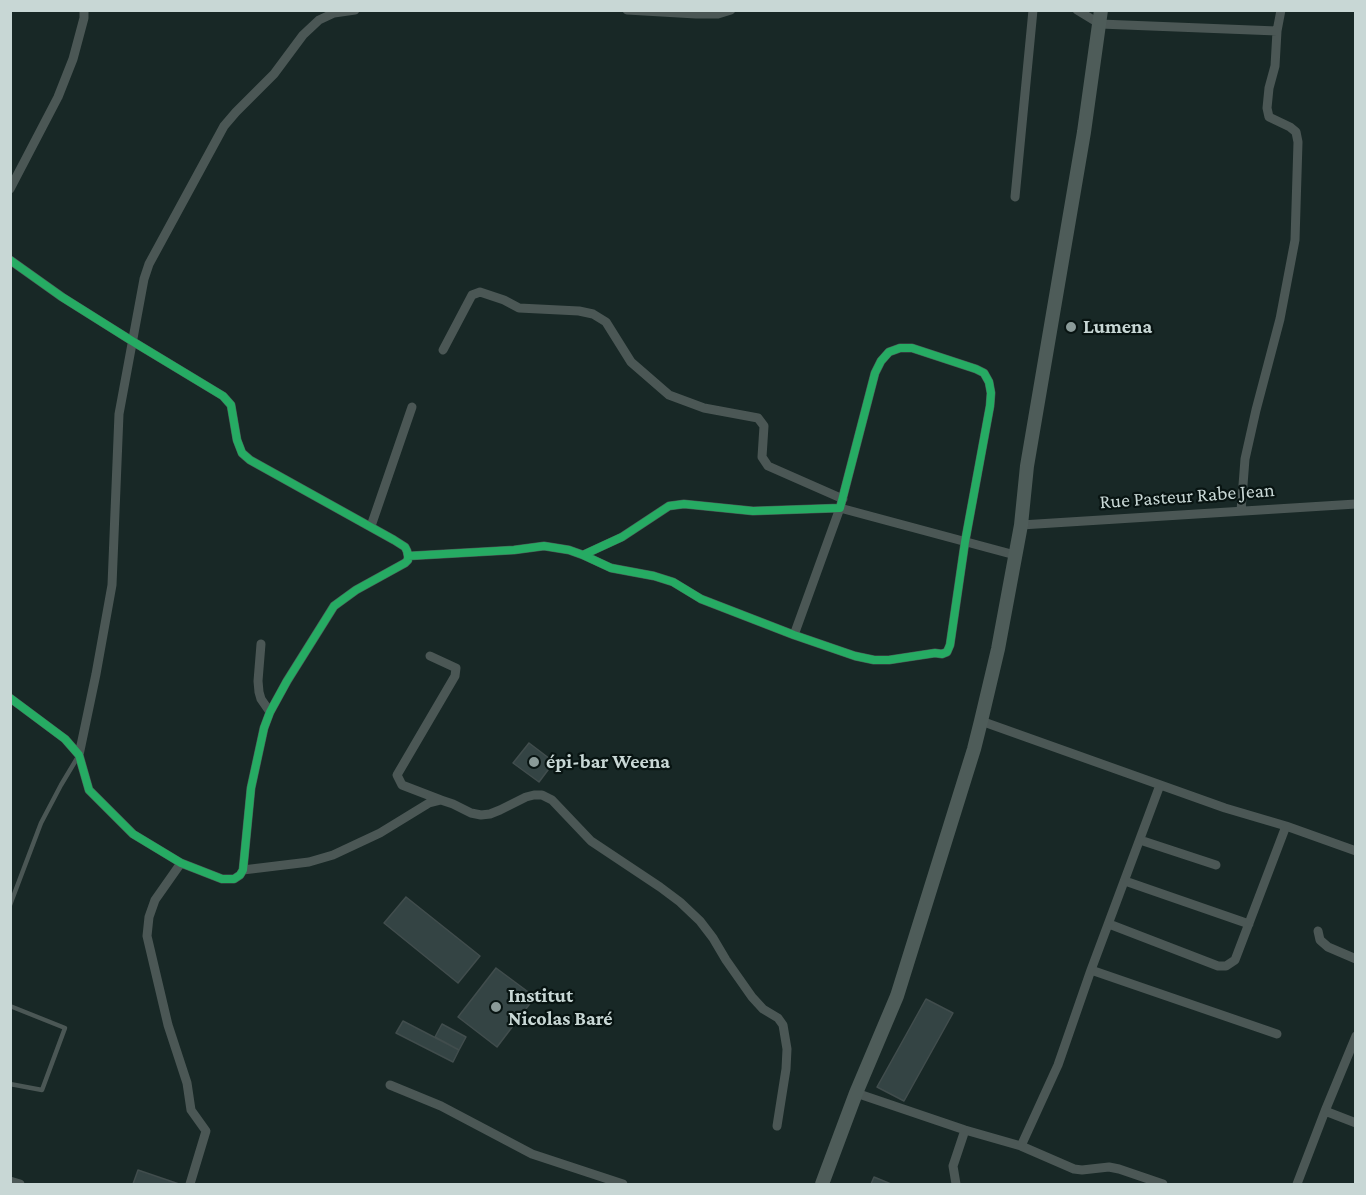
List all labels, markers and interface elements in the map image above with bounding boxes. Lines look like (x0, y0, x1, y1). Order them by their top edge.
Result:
place label: Lumena (1083, 315, 1152, 339)
marker: Lumena (1064, 320, 1078, 334)
street label: Rue Pasteur Rabe Jean (1099, 478, 1275, 514)
place label: épi-bar Weena (546, 750, 670, 774)
marker: épi-bar Weena (527, 755, 541, 769)
place label: Institut Nicolas Baré (508, 984, 613, 1031)
marker: Institut Nicolas Baré (489, 1000, 503, 1014)

